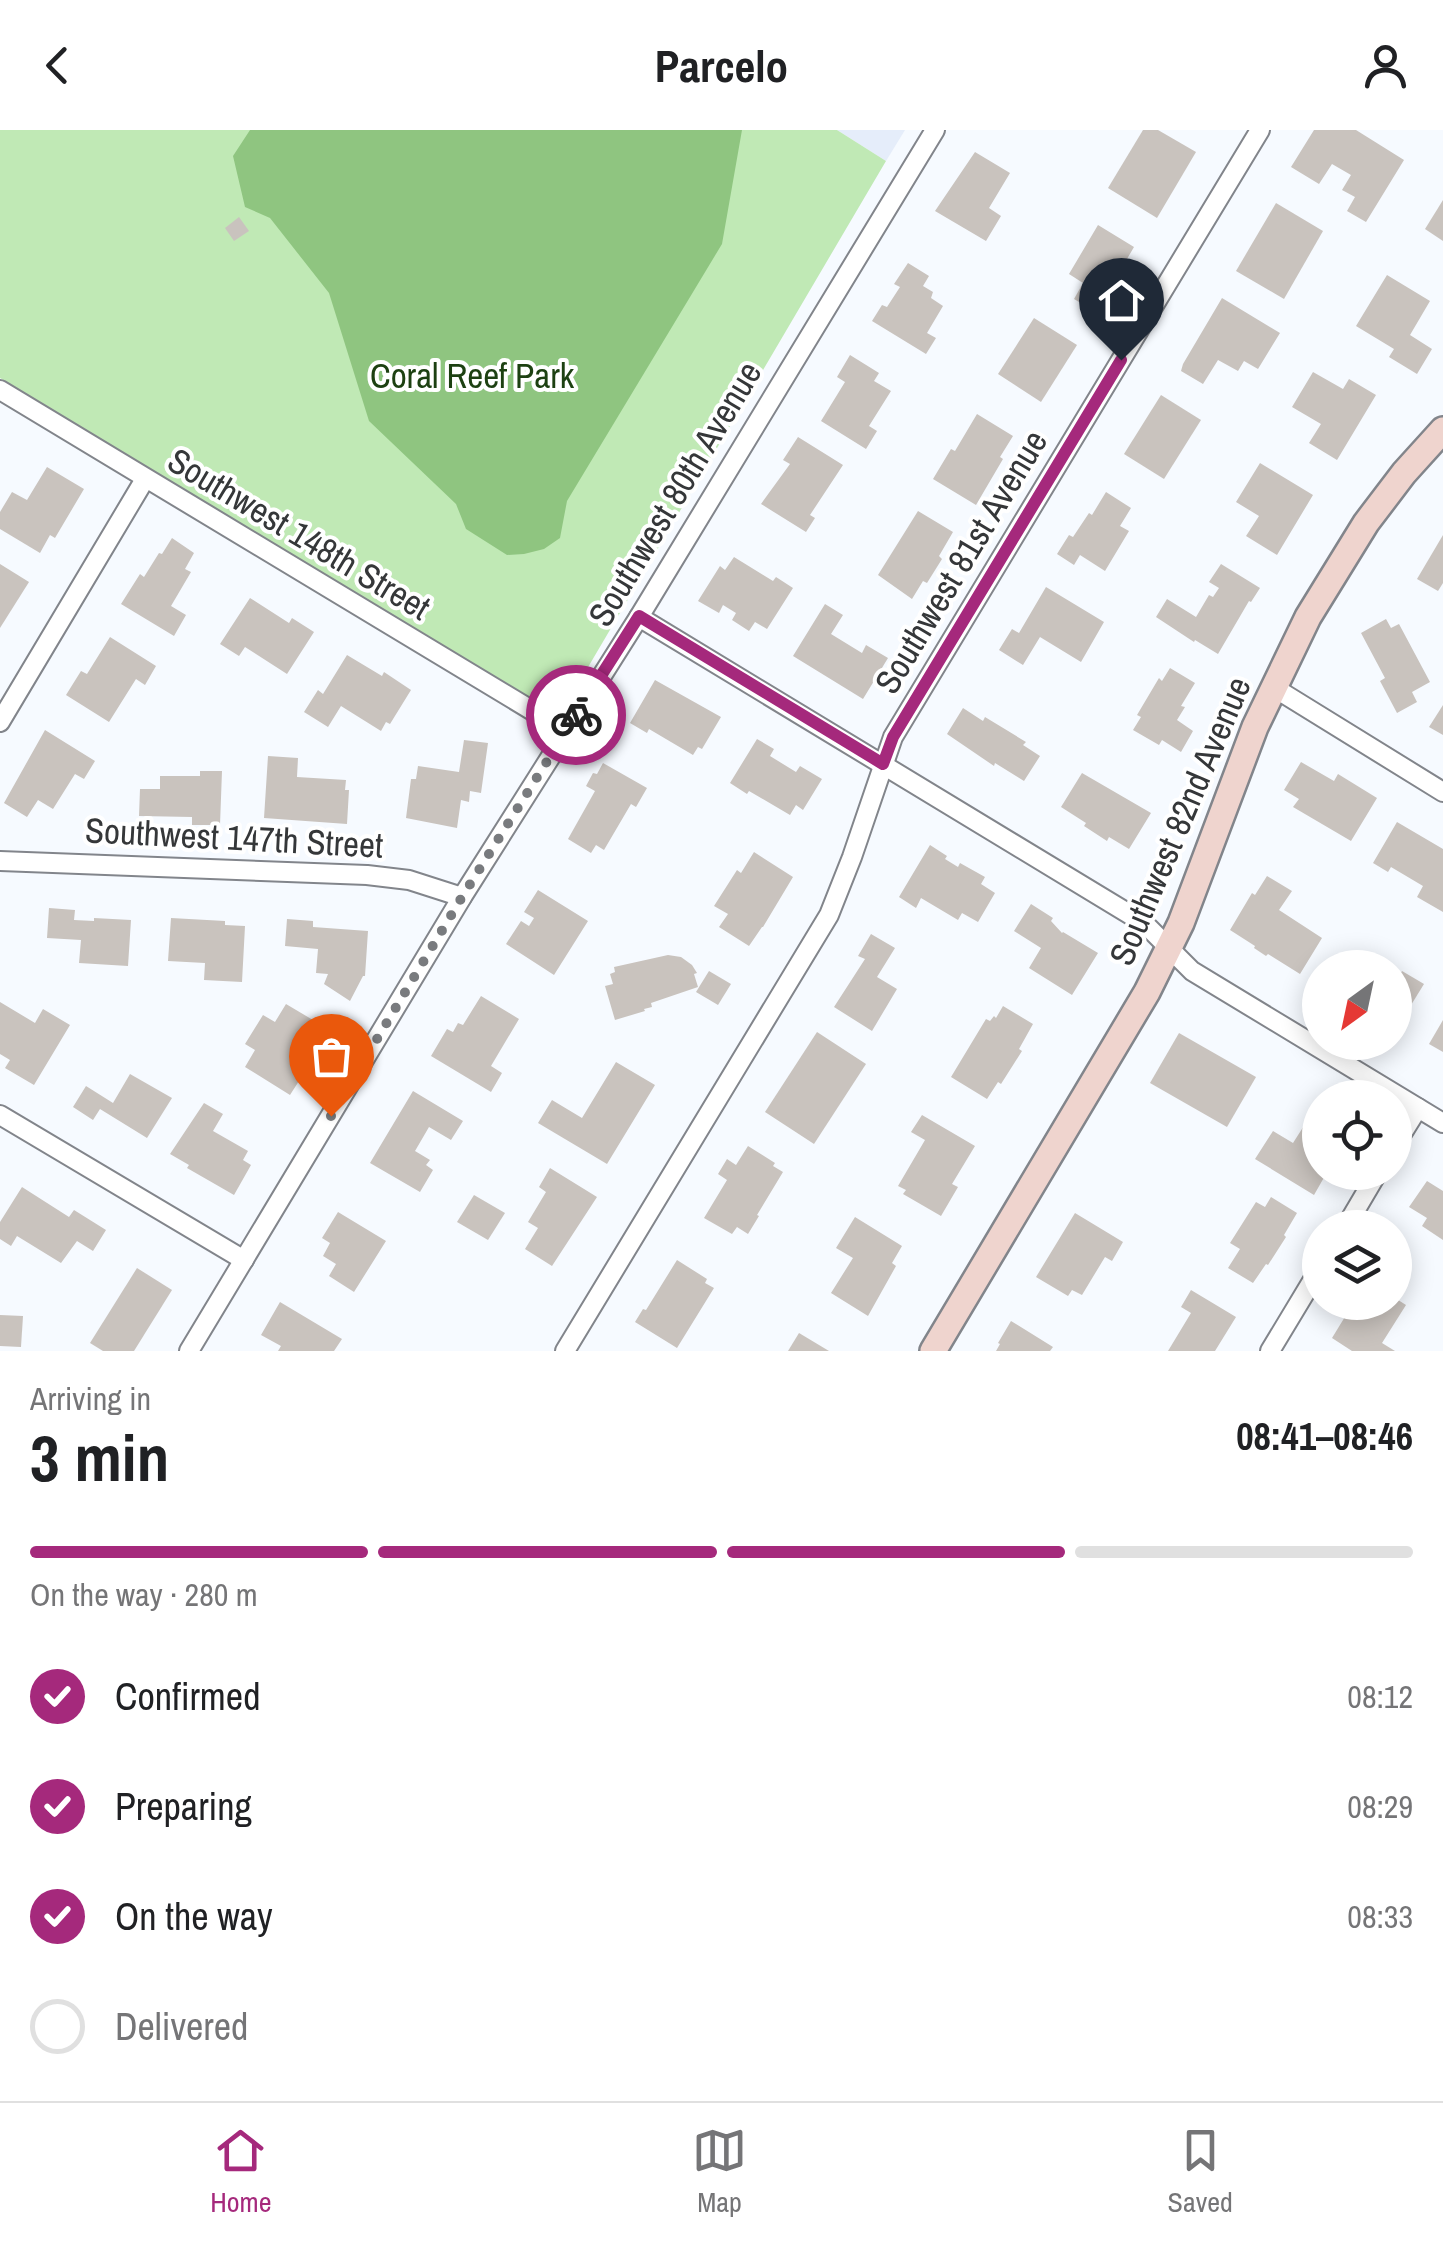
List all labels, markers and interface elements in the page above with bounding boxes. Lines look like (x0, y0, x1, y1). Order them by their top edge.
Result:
text: Parcelo (655, 35, 788, 96)
icon: back (30, 38, 85, 93)
icon: person (1358, 38, 1413, 93)
pin (1079, 258, 1164, 361)
icon: home (1094, 273, 1149, 328)
park label: Coral Reef Park (370, 352, 575, 399)
street label: Southwest 80th Avenue (577, 353, 772, 635)
street label: Southwest 81st Avenue (863, 421, 1058, 702)
street label: Southwest 148th Street (159, 437, 439, 631)
courier (526, 665, 626, 765)
street label: Southwest 82nd Avenue (1098, 669, 1262, 972)
icon: bike (549, 688, 604, 743)
street label: Southwest 147th Street (84, 806, 384, 869)
north arrow (1302, 950, 1412, 1060)
map controls (1302, 950, 1412, 1320)
pin (289, 1014, 374, 1117)
icon: bag (304, 1029, 359, 1084)
button: locate (1302, 1080, 1412, 1190)
button: layers (1302, 1210, 1412, 1320)
text: Arriving in (30, 1377, 151, 1420)
text: 08:41–08:46 (1236, 1411, 1413, 1462)
text: 3 min (30, 1414, 169, 1501)
text: On the way · 280 m (30, 1573, 258, 1616)
icon: check (30, 1669, 85, 1724)
text: Confirmed (115, 1671, 260, 1722)
text: 08:12 (1347, 1675, 1413, 1718)
icon: check (30, 1779, 85, 1834)
text: Preparing (115, 1781, 252, 1832)
text: 08:29 (1347, 1785, 1413, 1828)
icon: check (30, 1889, 85, 1944)
text: On the way (115, 1891, 273, 1942)
text: 08:33 (1347, 1895, 1413, 1938)
text: Delivered (115, 2001, 248, 2052)
tab: Home (210, 2123, 272, 2221)
tab: Map (692, 2123, 747, 2221)
tab: Saved (1168, 2123, 1233, 2221)

